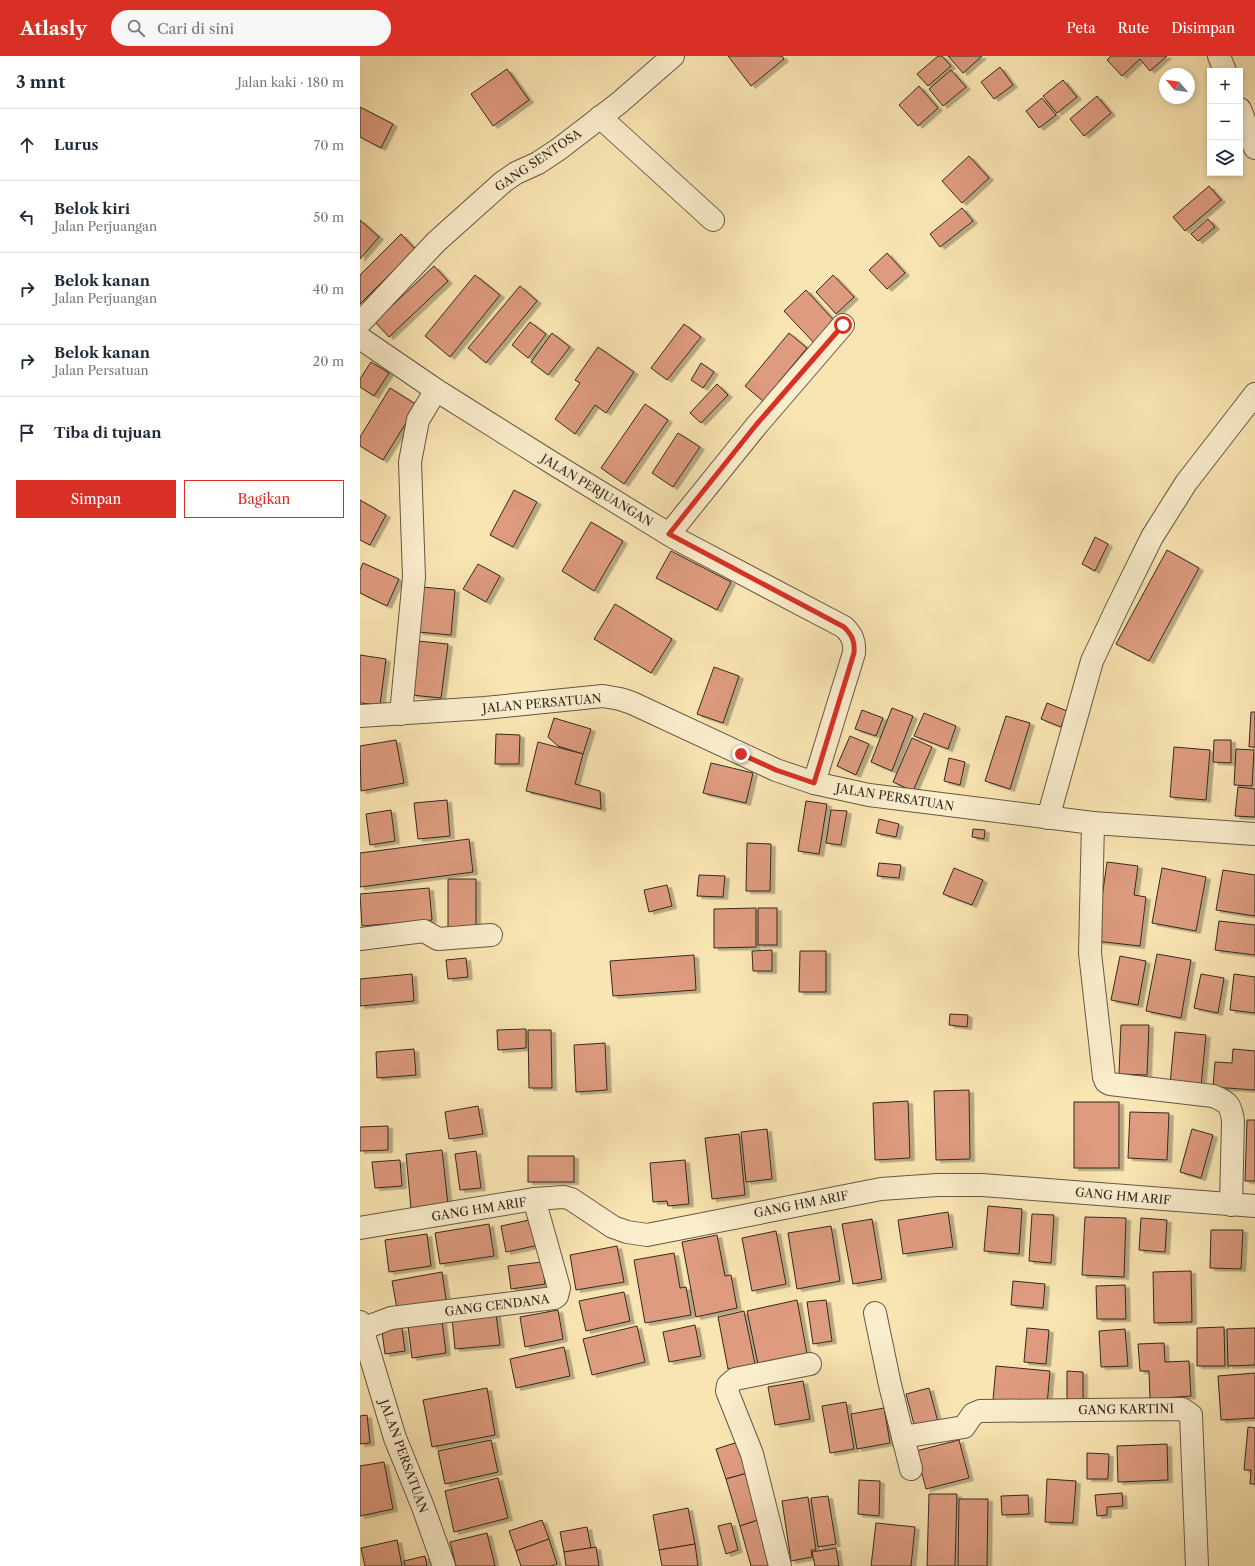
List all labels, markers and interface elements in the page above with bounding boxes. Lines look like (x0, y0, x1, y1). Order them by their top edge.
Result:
search box (111, 10, 391, 46)
text: Atlasly (20, 17, 87, 40)
icon: search (125, 17, 147, 39)
text: Cari di sini (157, 19, 234, 38)
text: Peta (1066, 19, 1096, 37)
text: Rute (1118, 19, 1149, 37)
text: Disimpan (1171, 19, 1235, 37)
north arrow (1159, 68, 1195, 104)
map controls (1207, 68, 1243, 176)
button: + (1207, 68, 1243, 104)
text: 3 mnt (16, 72, 65, 92)
text: Jalan kaki · 180 m (237, 74, 344, 90)
button: − (1207, 104, 1243, 140)
street label: GANG SENTOSA (492, 125, 585, 195)
icon: ahead (16, 134, 38, 156)
text: Lurus (54, 135, 99, 154)
text: 70 m (314, 137, 344, 153)
button: layers (1207, 140, 1243, 176)
text: Belok kiri (54, 199, 130, 218)
icon: left (16, 206, 38, 228)
text: 50 m (313, 209, 344, 225)
text: Jalan Perjuangan (54, 218, 157, 234)
text: Belok kanan (54, 271, 150, 290)
icon: right (16, 278, 38, 300)
text: 40 m (313, 281, 344, 297)
text: Jalan Perjuangan (54, 290, 157, 306)
route start (834, 316, 852, 334)
text: Belok kanan (54, 343, 150, 362)
icon: right (16, 350, 38, 372)
text: 20 m (313, 353, 344, 369)
text: Jalan Persatuan (54, 362, 149, 378)
icon: arrive (16, 422, 38, 444)
text: Tiba di tujuan (54, 423, 162, 442)
street label: JALAN PERJUANGAN (536, 450, 656, 529)
button: Simpan (16, 480, 176, 518)
button: Bagikan (184, 480, 344, 518)
street label: JALAN PERSATUAN (480, 690, 602, 716)
route end (732, 745, 750, 763)
street label: JALAN PERSATUAN (833, 780, 955, 814)
street label: GANG HM ARIF (1074, 1184, 1172, 1208)
street label: GANG HM ARIF (752, 1187, 850, 1221)
street label: GANG HM ARIF (430, 1194, 528, 1224)
street label: GANG CENDANA (444, 1291, 551, 1319)
street label: JALAN PERSATUAN (376, 1395, 432, 1515)
street label: GANG KARTINI (1078, 1401, 1174, 1417)

